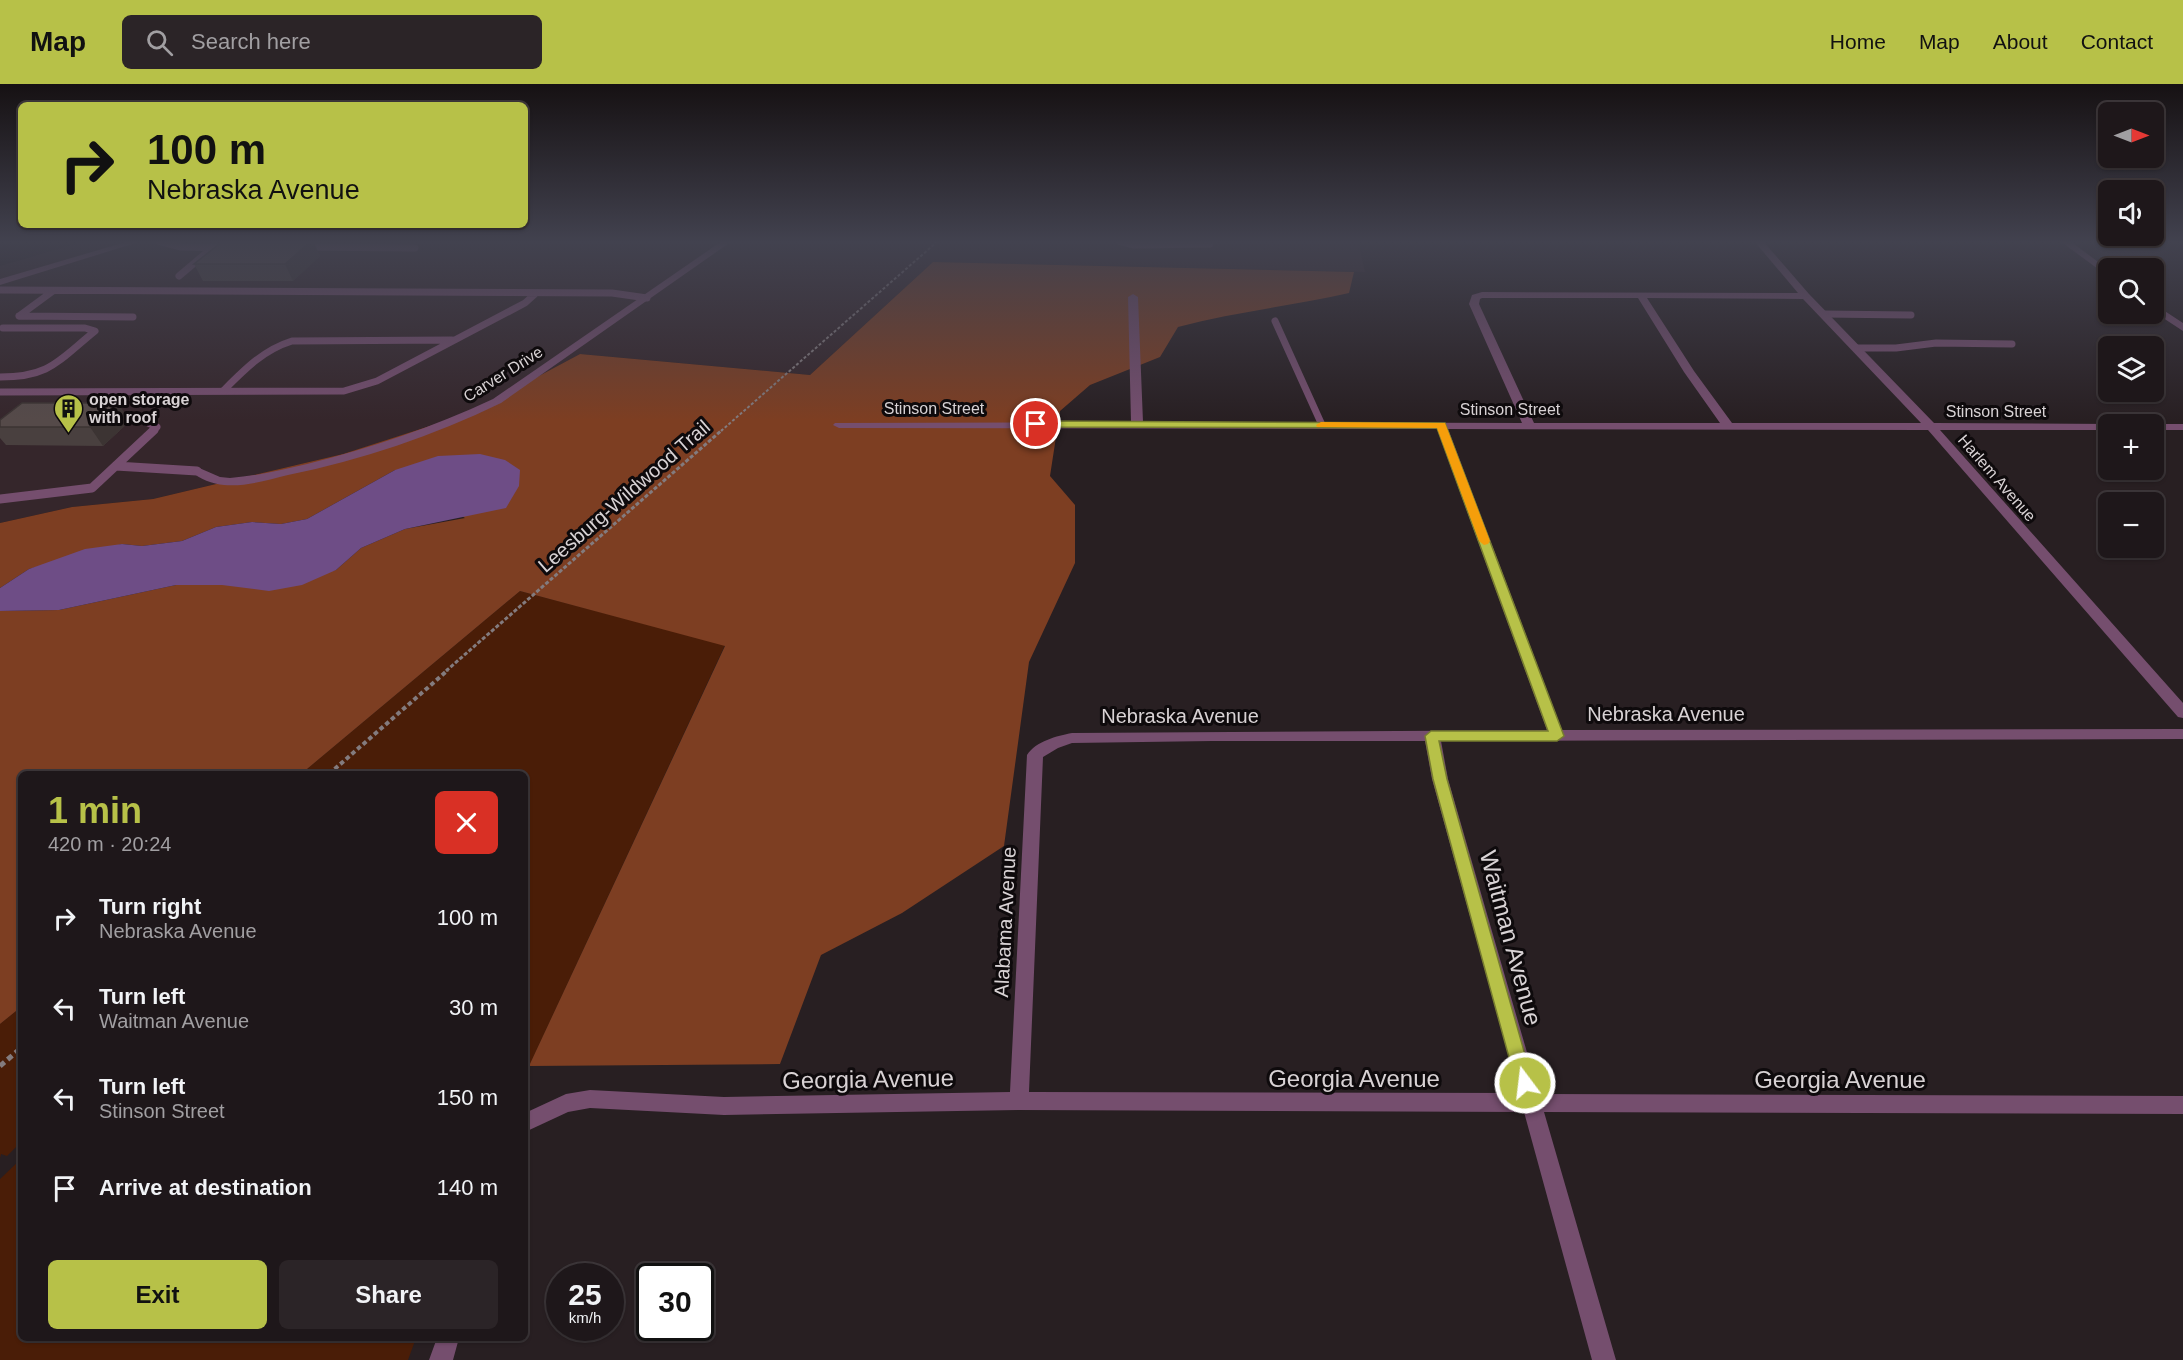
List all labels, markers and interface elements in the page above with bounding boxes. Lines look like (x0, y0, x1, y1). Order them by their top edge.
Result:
search box (122, 15, 542, 69)
text: Map (30, 26, 86, 57)
icon: search (143, 26, 176, 59)
text: Search here (191, 29, 311, 54)
text: Home (1830, 30, 1886, 53)
text: Map (1919, 30, 1960, 53)
text: About (1993, 30, 2048, 53)
text: Contact (2081, 30, 2153, 53)
north arrow (2098, 102, 2164, 168)
map controls (2098, 102, 2164, 558)
icon: right (48, 126, 126, 204)
text: 100 m (147, 126, 266, 173)
text: Nebraska Avenue (147, 175, 360, 205)
button: sound (2098, 180, 2164, 246)
button: search (2098, 258, 2164, 324)
button: layers (2098, 336, 2164, 402)
street label: Carver Drive (460, 343, 546, 405)
place label: open storage with roof (88, 391, 190, 426)
building icon: open storage with roof (52, 392, 84, 434)
pin (1010, 398, 1061, 449)
street label: Stinson Street (884, 400, 985, 417)
street label: Stinson Street (1460, 401, 1561, 418)
street label: Stinson Street (1946, 403, 2047, 420)
icon: arrive (1019, 407, 1052, 440)
button: + (2098, 414, 2164, 480)
street label: Leesburg-Wildwood Trail (534, 415, 714, 577)
street label: Harlem Avenue (1955, 431, 2039, 525)
button: − (2098, 492, 2164, 558)
street label: Nebraska Avenue (1587, 703, 1745, 725)
street label: Nebraska Avenue (1101, 705, 1259, 727)
text: 1 min (48, 790, 142, 831)
button: close (435, 791, 498, 854)
text: 420 m · 20:24 (48, 833, 171, 855)
street label: Alabama Avenue (990, 846, 1020, 998)
street label: Waitman Avenue (1475, 848, 1547, 1028)
text: Turn right (99, 894, 201, 919)
icon: right (48, 902, 81, 935)
text: 100 m (437, 905, 498, 930)
text: Nebraska Avenue (99, 920, 257, 942)
text: Turn left (99, 984, 185, 1009)
icon: left (48, 992, 81, 1025)
text: 30 m (449, 995, 498, 1020)
text: Waitman Avenue (99, 1010, 249, 1032)
position arrow (1493, 1051, 1557, 1115)
street label: Georgia Avenue (782, 1064, 954, 1094)
street label: Georgia Avenue (1268, 1065, 1440, 1092)
street label: Georgia Avenue (1754, 1066, 1926, 1093)
text: Turn left (99, 1074, 185, 1099)
icon: left (48, 1082, 81, 1115)
text: 150 m (437, 1085, 498, 1110)
text: Stinson Street (99, 1100, 225, 1122)
icon: arrive (48, 1172, 81, 1205)
text: Arrive at destination (99, 1175, 312, 1200)
text: 140 m (437, 1175, 498, 1200)
button: Exit (48, 1260, 267, 1329)
button: Share (279, 1260, 498, 1329)
speed limit sign: 30 (636, 1263, 714, 1341)
text: 25 (568, 1278, 602, 1311)
text: km/h (569, 1309, 601, 1326)

